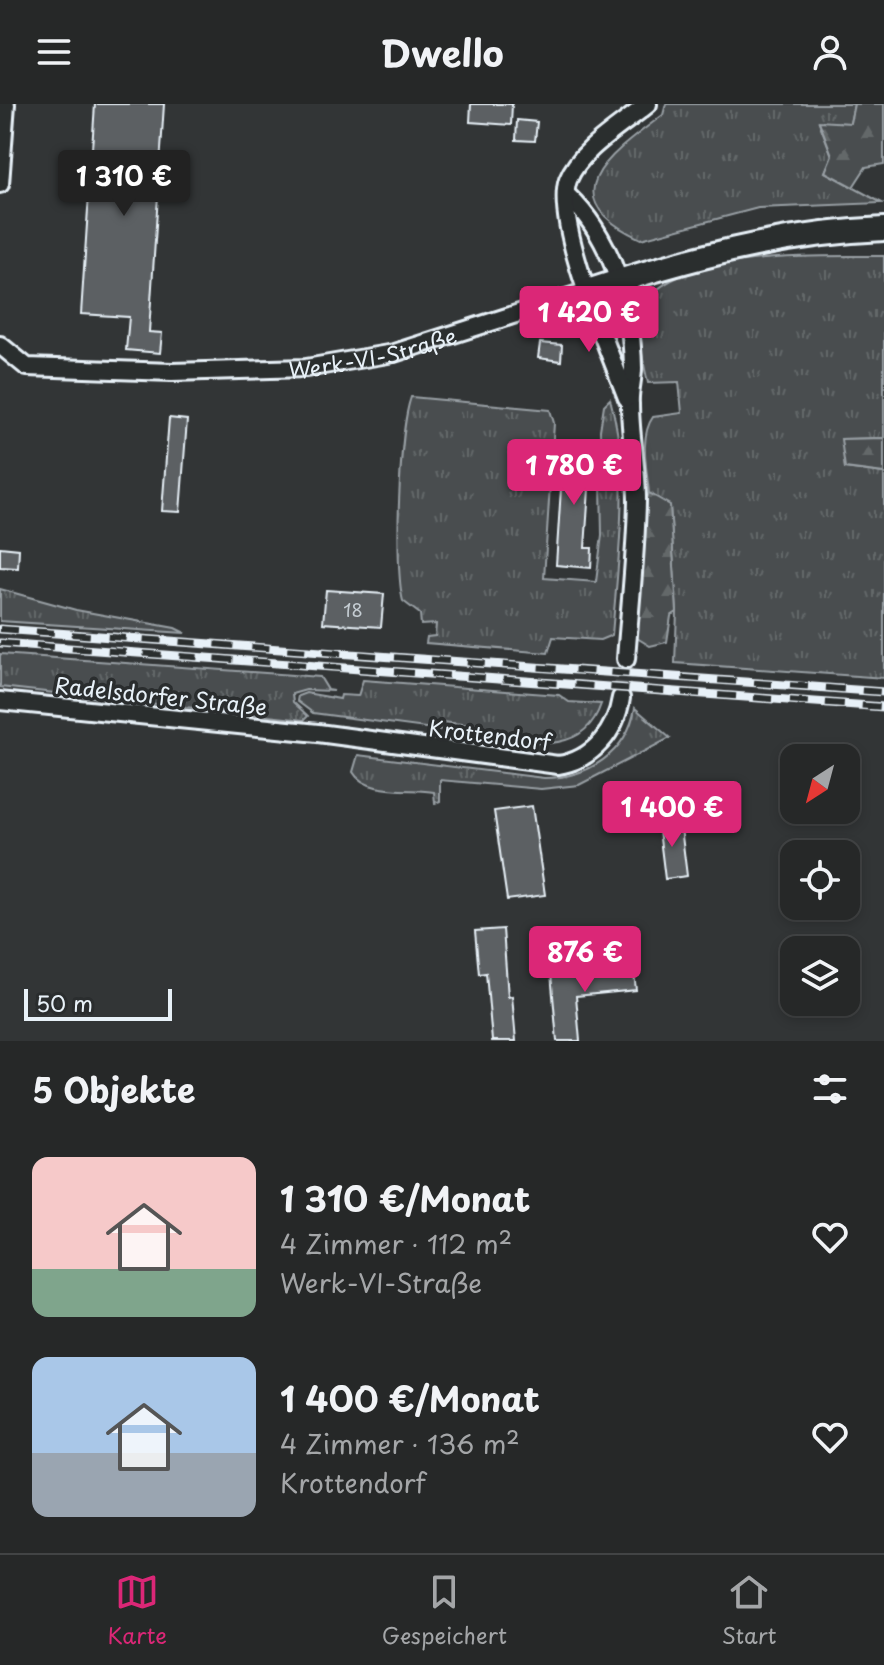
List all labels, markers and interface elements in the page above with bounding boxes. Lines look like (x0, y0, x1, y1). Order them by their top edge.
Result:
text: Dwello (380, 25, 504, 79)
icon: menu (32, 30, 76, 74)
icon: person (808, 30, 852, 74)
pin: 1 310 € (50, 150, 198, 218)
text: 1 310 € (76, 156, 172, 195)
pin: 1 420 € (515, 286, 663, 354)
text: 1 420 € (538, 292, 640, 331)
street label: Werk-VI-Straße (288, 318, 460, 385)
pin: 1 780 € (500, 439, 648, 507)
text: 1 780 € (525, 445, 623, 484)
house number: 18 (343, 596, 363, 623)
street label: Radelsdorfer Straße (53, 667, 269, 723)
street label: Krottendorf (427, 710, 555, 758)
north arrow (780, 744, 860, 824)
map controls (780, 744, 860, 1016)
pin: 1 400 € (598, 781, 746, 849)
text: 1 400 € (620, 787, 724, 826)
button: locate (780, 840, 860, 920)
pin: 876 € (529, 926, 641, 994)
text: 876 € (547, 932, 623, 971)
button: layers (780, 936, 860, 1016)
scale bar (24, 985, 172, 1021)
text: 50 m (36, 986, 93, 1019)
text: 5 Objekte (32, 1063, 195, 1115)
icon: filters (808, 1067, 852, 1111)
text: 1 310 €/Monat (280, 1172, 530, 1224)
icon: home (96, 1189, 192, 1285)
icon: heart (808, 1215, 852, 1259)
text: 4 Zimmer · 112 m² (280, 1224, 512, 1263)
text: Werk-VI-Straße (280, 1263, 482, 1302)
text: 1 400 €/Monat (280, 1372, 540, 1424)
icon: home (96, 1389, 192, 1485)
icon: heart (808, 1415, 852, 1459)
text: 4 Zimmer · 136 m² (280, 1424, 520, 1463)
text: Krottendorf (280, 1463, 426, 1502)
tab: Karte (107, 1570, 167, 1651)
tab: Gespeichert (382, 1570, 507, 1651)
tab: Start (722, 1570, 777, 1651)

